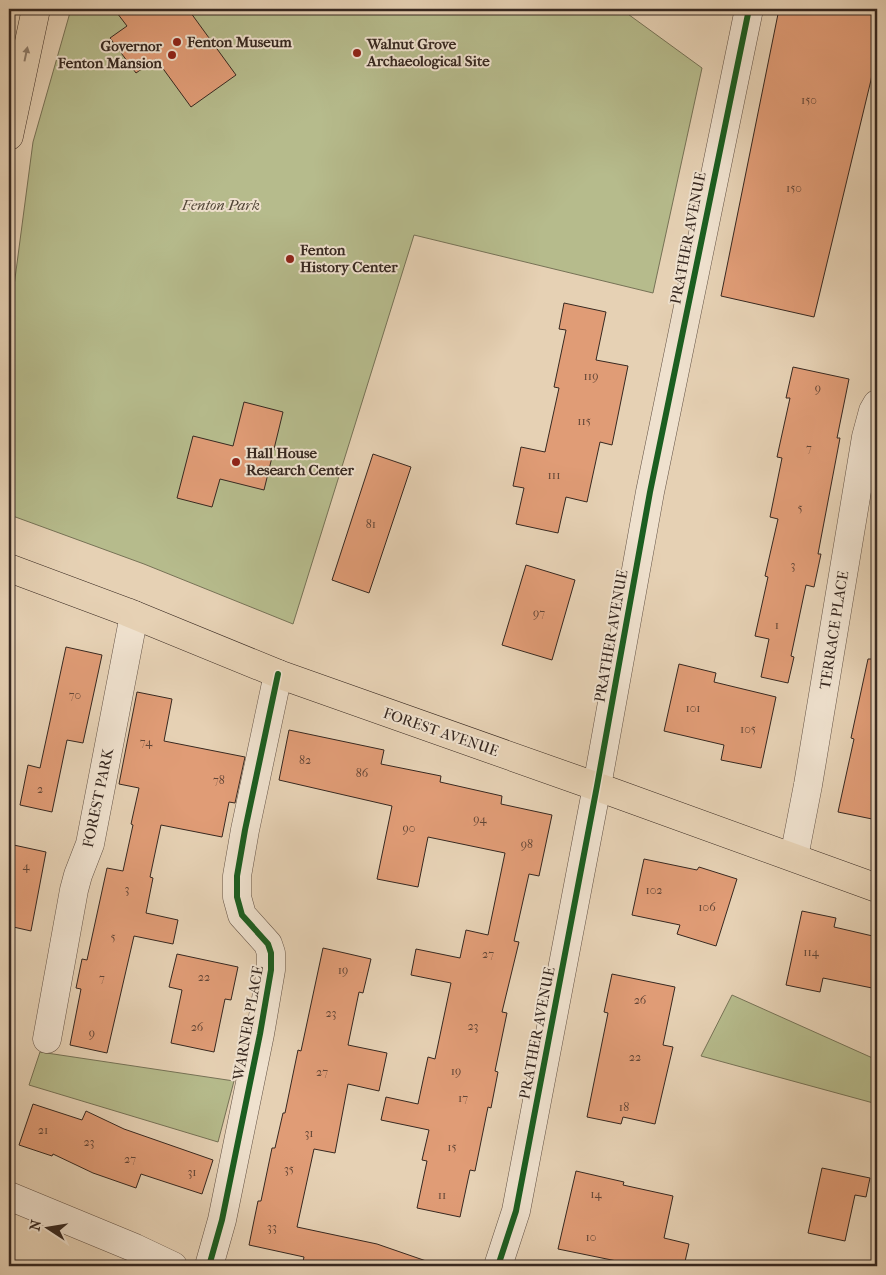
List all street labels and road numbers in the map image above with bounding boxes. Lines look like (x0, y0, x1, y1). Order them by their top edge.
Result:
street label: PRATHER AVENUE (666, 170, 710, 306)
street label: PRATHER AVENUE (590, 568, 632, 704)
street label: TERRACE PLACE (816, 569, 852, 691)
street label: FOREST AVENUE (381, 704, 501, 760)
street label: FOREST PARK (79, 746, 118, 849)
street label: WARNER PLACE (229, 964, 267, 1083)
street label: PRATHER AVENUE (515, 965, 559, 1101)

